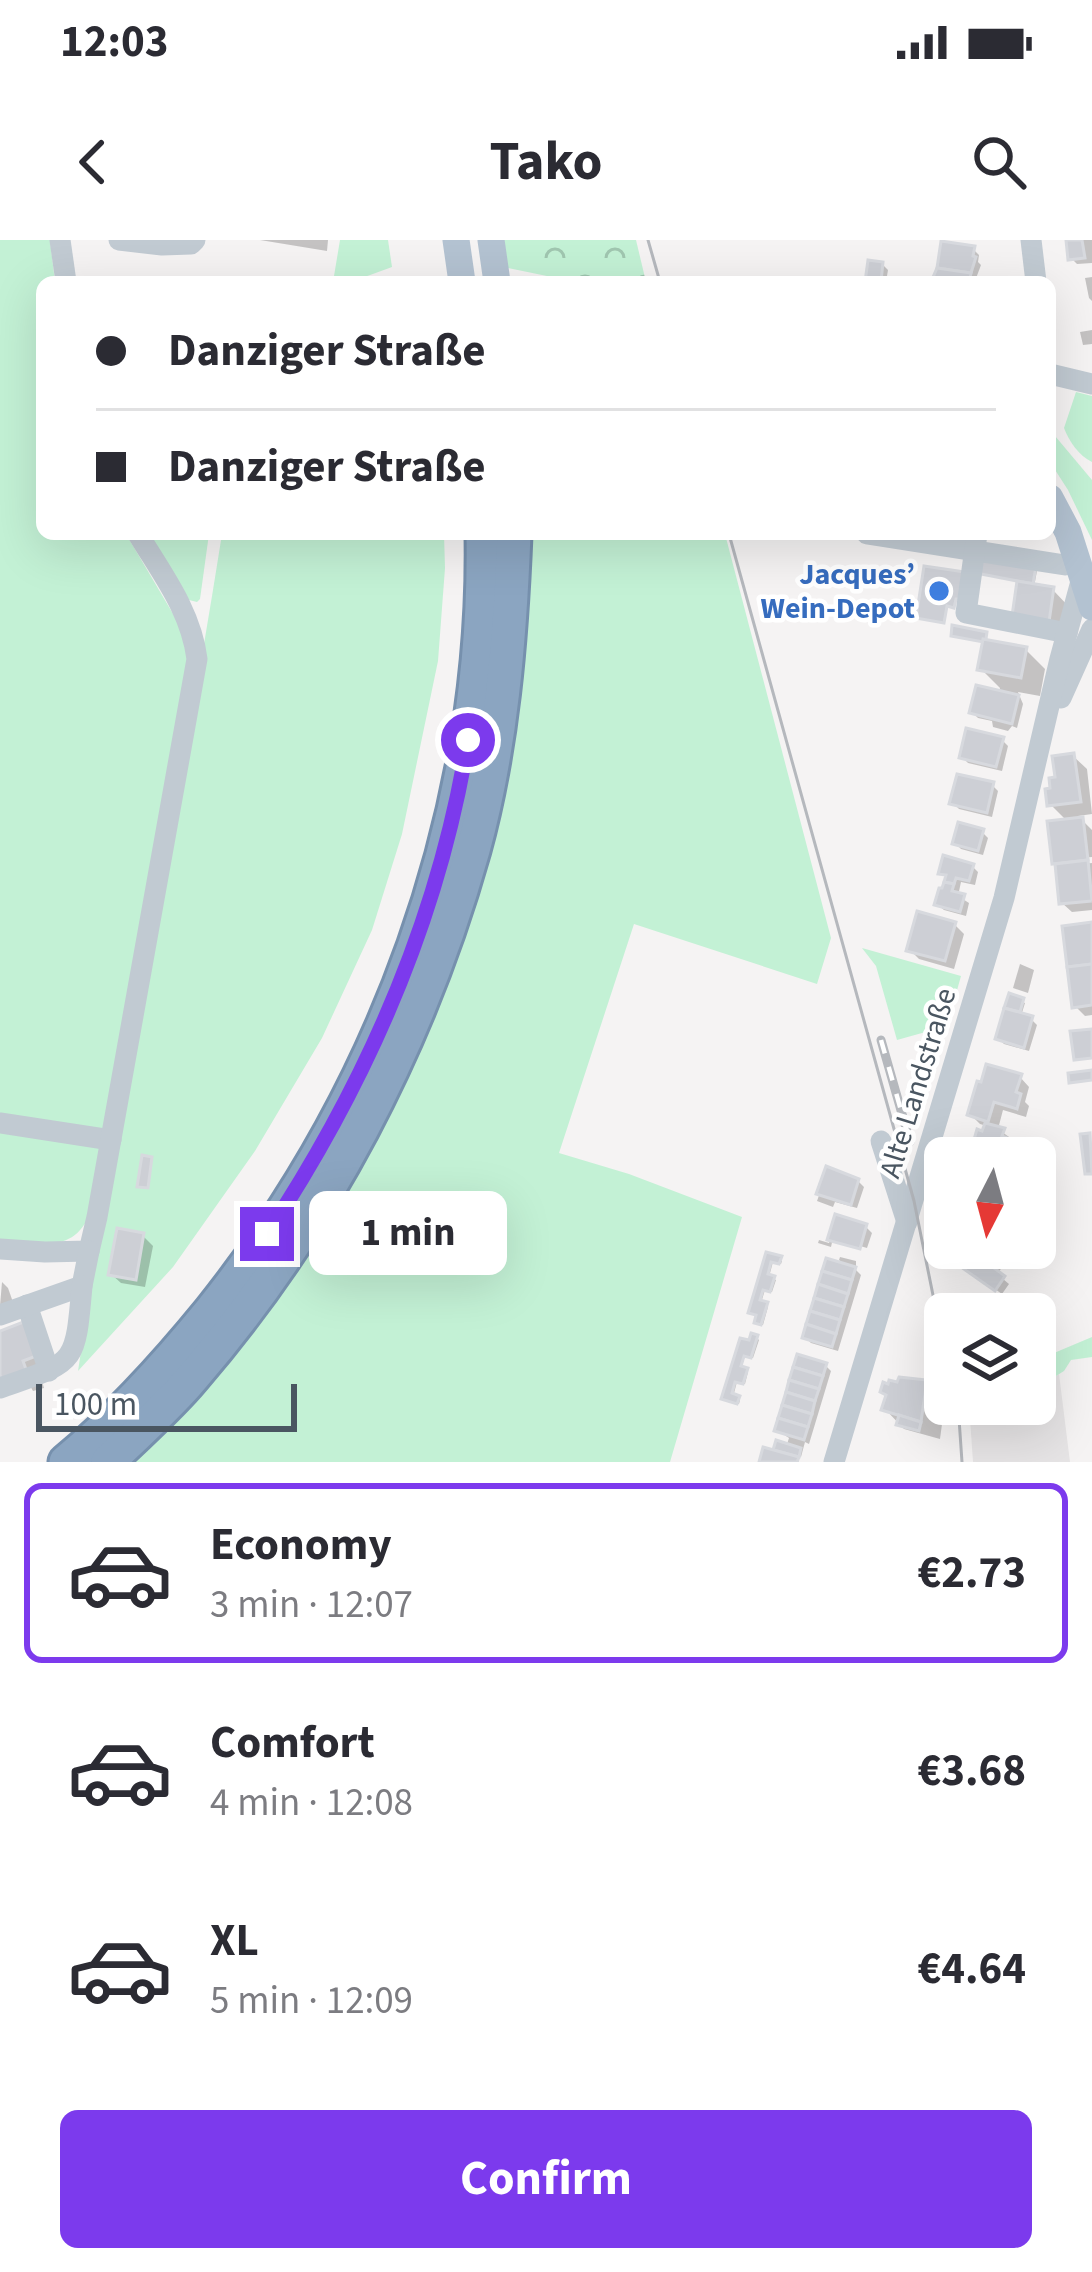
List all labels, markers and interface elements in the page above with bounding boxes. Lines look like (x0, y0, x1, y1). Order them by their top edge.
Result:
text: 12:03 (60, 10, 169, 74)
text: Tako (489, 124, 603, 201)
icon: back (60, 129, 126, 195)
icon: search (966, 129, 1032, 195)
text: Danziger Straße (168, 319, 486, 383)
text: Danziger Straße (168, 435, 486, 499)
place label: Jacques’ Wein-Depot (761, 553, 915, 630)
marker: Jacques’ Wein-Depot (926, 578, 952, 604)
route start (441, 713, 495, 767)
street label: Alte Landstraße (869, 983, 967, 1183)
north arrow (924, 1137, 1056, 1269)
map controls (924, 1137, 1056, 1425)
callout: 1 min (309, 1192, 507, 1276)
text: 1 min (361, 1205, 455, 1261)
route end (240, 1207, 294, 1261)
button: layers (924, 1293, 1056, 1425)
scale bar (36, 1378, 297, 1431)
text: 100 m (54, 1381, 137, 1428)
text: Economy (210, 1513, 392, 1577)
icon: car (66, 1519, 174, 1627)
text: €2.73 (917, 1541, 1026, 1605)
text: 3 min · 12:07 (210, 1577, 413, 1633)
text: Comfort (210, 1711, 375, 1775)
icon: car (66, 1717, 174, 1825)
text: €3.68 (917, 1739, 1026, 1803)
text: 4 min · 12:08 (210, 1775, 413, 1831)
text: XL (210, 1909, 259, 1973)
icon: car (66, 1915, 174, 2023)
text: €4.64 (917, 1937, 1026, 2001)
text: 5 min · 12:09 (210, 1973, 413, 2029)
button: Confirm (60, 2110, 1032, 2248)

